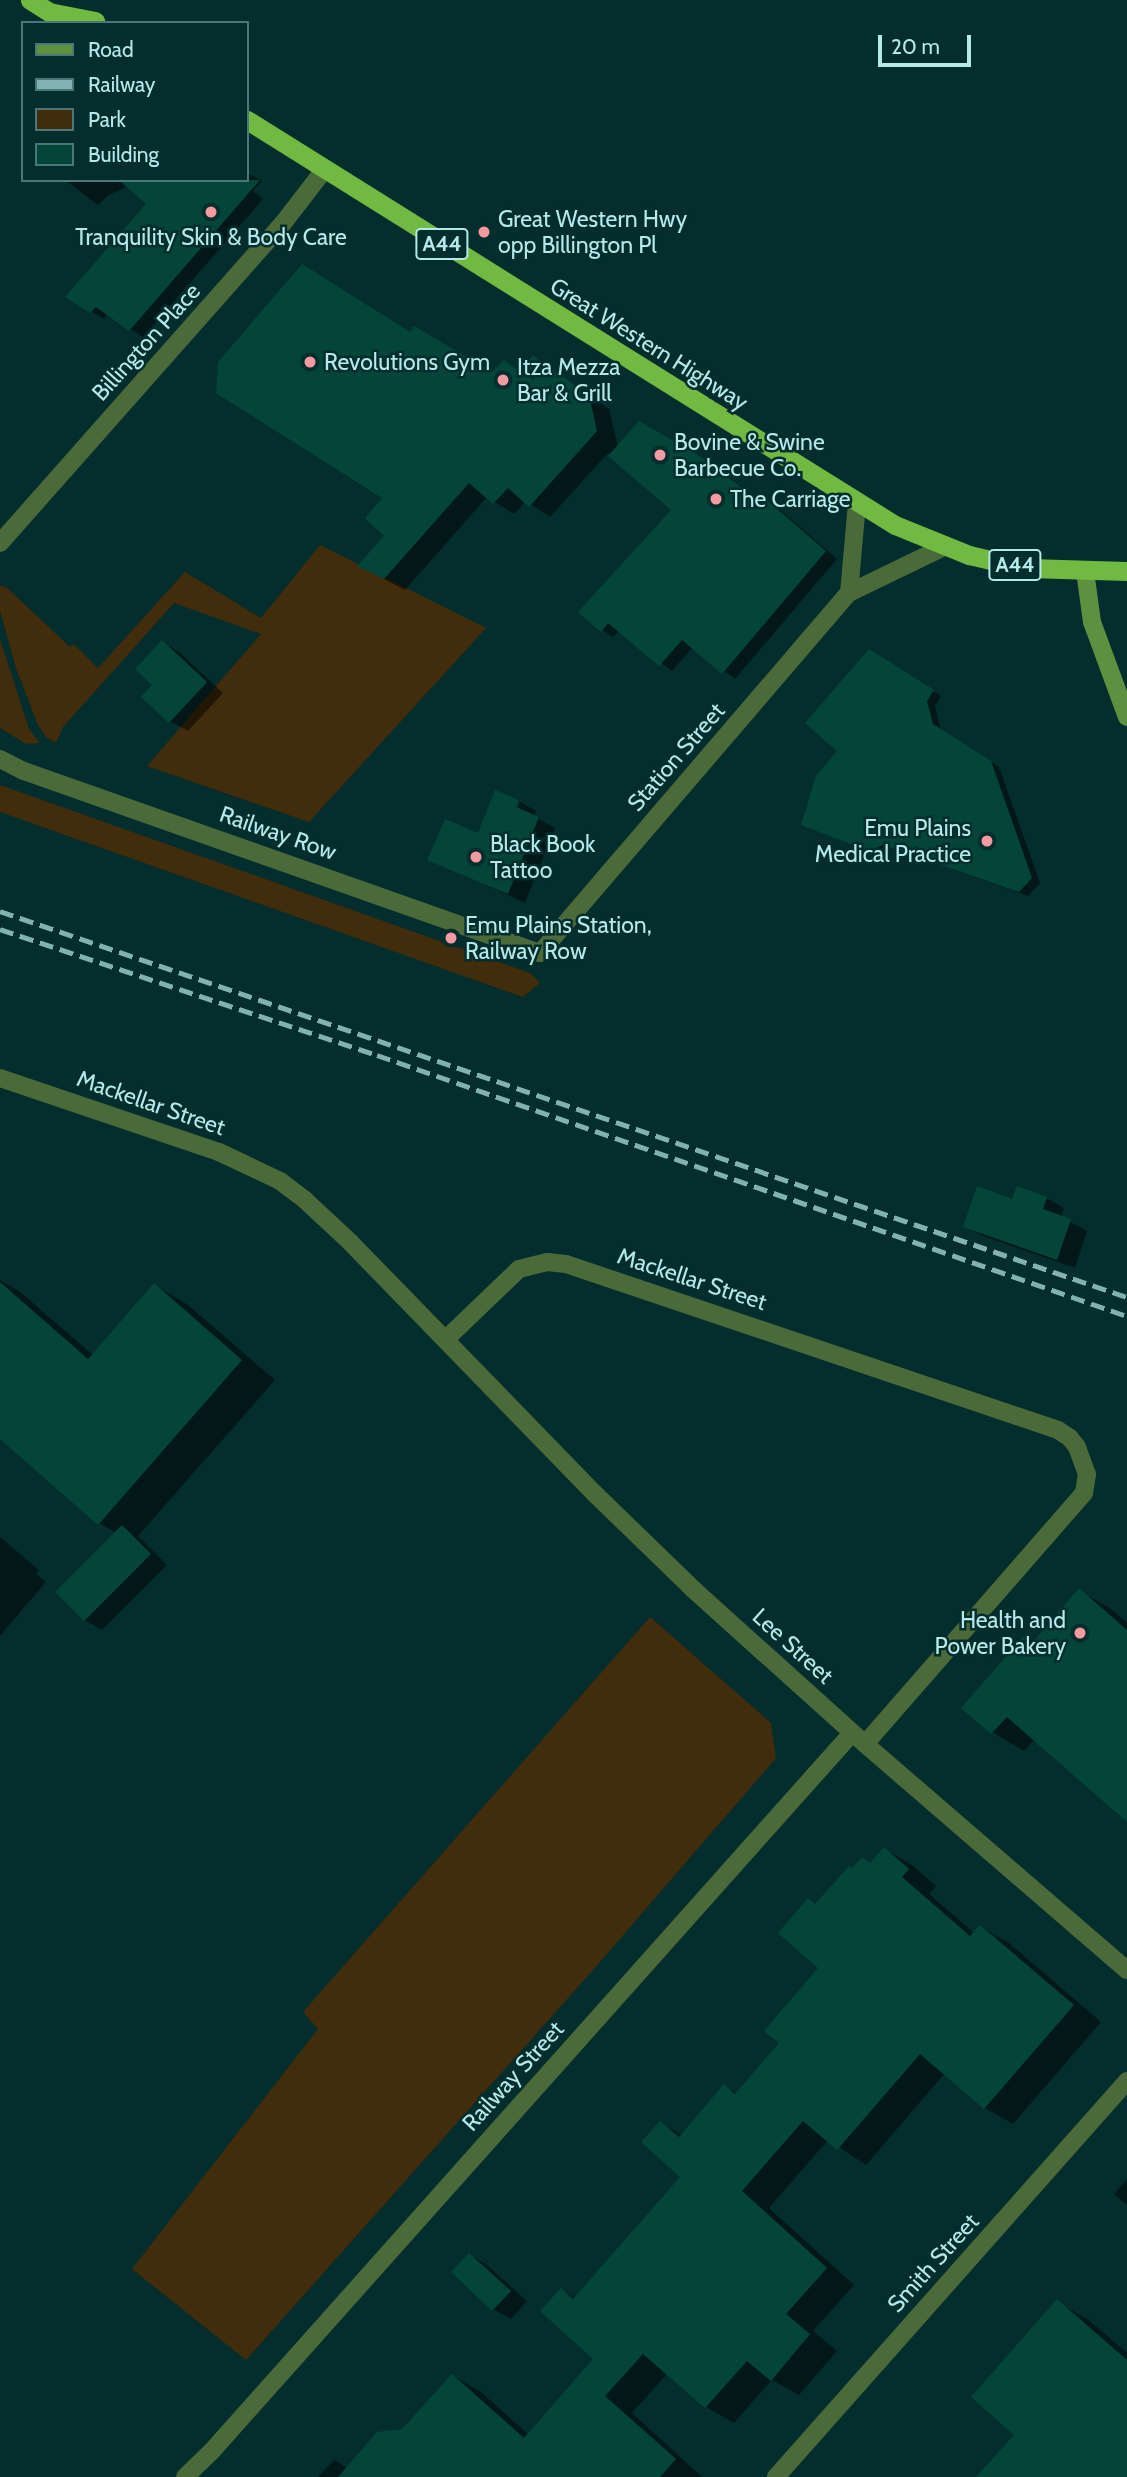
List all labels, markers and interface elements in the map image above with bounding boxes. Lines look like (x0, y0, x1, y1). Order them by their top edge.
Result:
legend (21, 21, 248, 182)
scale bar (882, 21, 975, 65)
text: 20 m (891, 34, 940, 59)
text: Road (88, 37, 134, 62)
text: Railway (88, 72, 155, 97)
text: Park (88, 107, 126, 132)
text: Building (88, 142, 159, 167)
marker: Tranquility Skin & Body Care (203, 204, 219, 220)
place label: Great Western Hwy opp Billington Pl (498, 205, 687, 259)
place label: Tranquility Skin & Body Care (75, 223, 347, 251)
marker: Great Western Hwy opp Billington Pl (476, 224, 492, 240)
road number: A44 (414, 226, 470, 262)
street label: Great Western Highway (545, 272, 753, 416)
street label: Billington Place (86, 278, 206, 406)
place label: Revolutions Gym (324, 348, 490, 376)
place label: Itza Mezza Bar & Grill (517, 353, 620, 407)
marker: Revolutions Gym (302, 354, 318, 370)
marker: Itza Mezza Bar & Grill (495, 372, 511, 388)
place label: Bovine & Swine Barbecue Co. (674, 428, 825, 482)
marker: Bovine & Swine Barbecue Co. (652, 447, 668, 463)
place label: The Carriage (730, 485, 850, 513)
marker: The Carriage (708, 491, 724, 507)
road number: A44 (987, 548, 1043, 582)
street label: Station Street (622, 697, 730, 817)
street label: Railway Row (216, 800, 340, 866)
place label: Emu Plains Medical Practice (815, 814, 971, 868)
place label: Black Book Tattoo (490, 830, 595, 884)
marker: Emu Plains Medical Practice (977, 831, 997, 851)
marker: Black Book Tattoo (468, 849, 484, 865)
place label: Emu Plains Station, Railway Row (465, 911, 652, 965)
marker: Emu Plains Station, Railway Row (443, 930, 459, 946)
street label: Mackellar Street (73, 1065, 229, 1141)
street label: Mackellar Street (614, 1242, 770, 1316)
street label: Lee Street (747, 1603, 839, 1689)
place label: Health and Power Bakery (935, 1606, 1066, 1660)
marker: Health and Power Bakery (1072, 1625, 1088, 1641)
street label: Railway Street (457, 2015, 569, 2137)
street label: Smith Street (882, 2208, 984, 2318)

